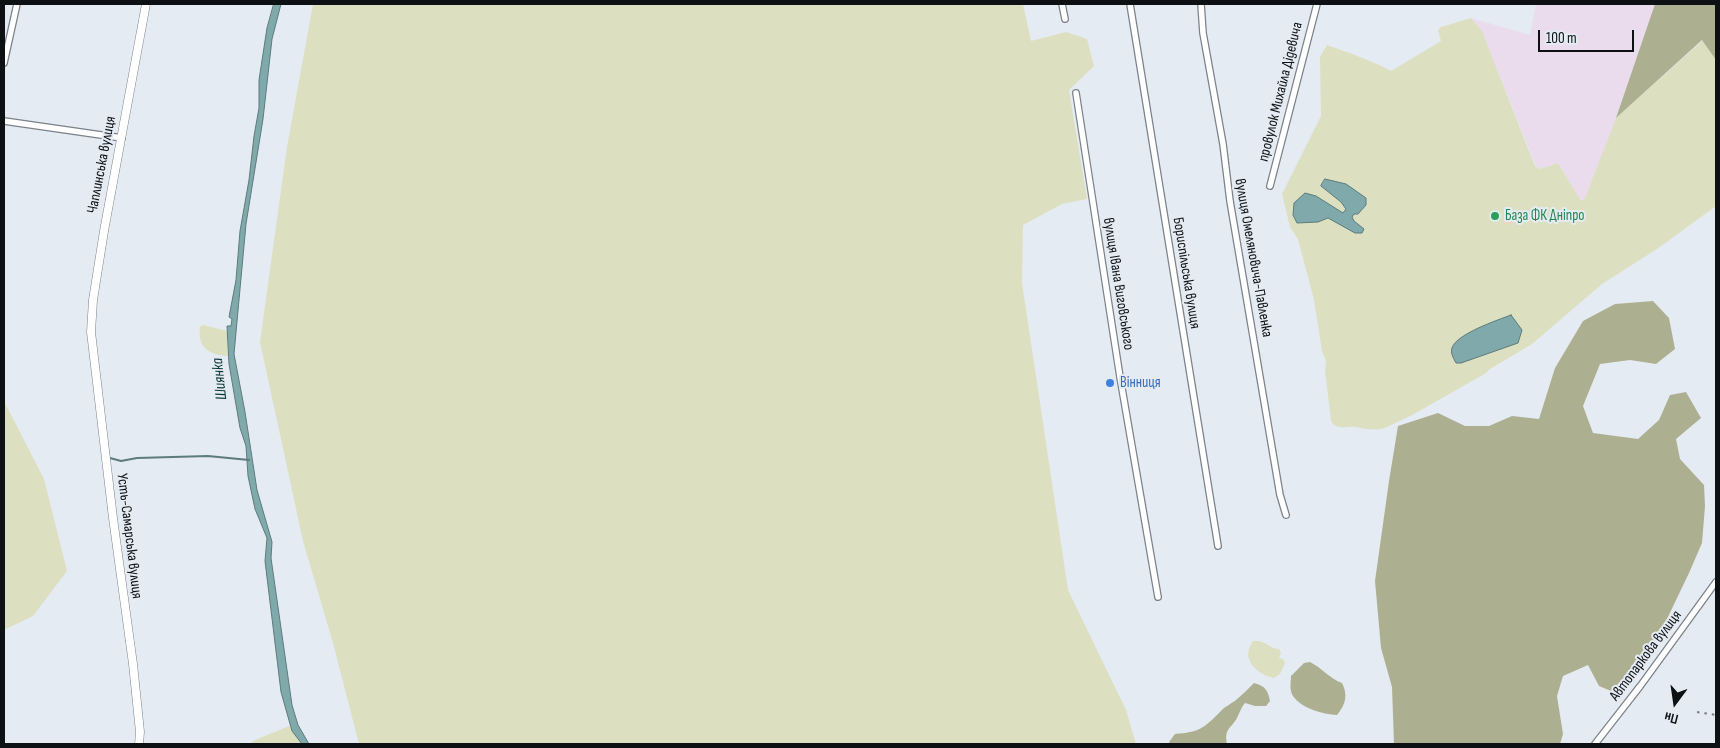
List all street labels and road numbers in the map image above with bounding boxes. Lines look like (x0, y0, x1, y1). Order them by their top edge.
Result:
street label: провулок Михайла Дідевича (1255, 20, 1307, 164)
street label: Чаплинська вулиця (84, 115, 120, 215)
street label: вулиця Омеляновича-Павленка (1230, 177, 1276, 339)
street label: вулиця Івана Виговського (1099, 216, 1137, 352)
street label: Бориспільська вулиця (1168, 216, 1204, 330)
street label: Усть-Самарська вулиця (112, 472, 146, 600)
street label: Автопаркова вулиця (1606, 607, 1686, 705)

